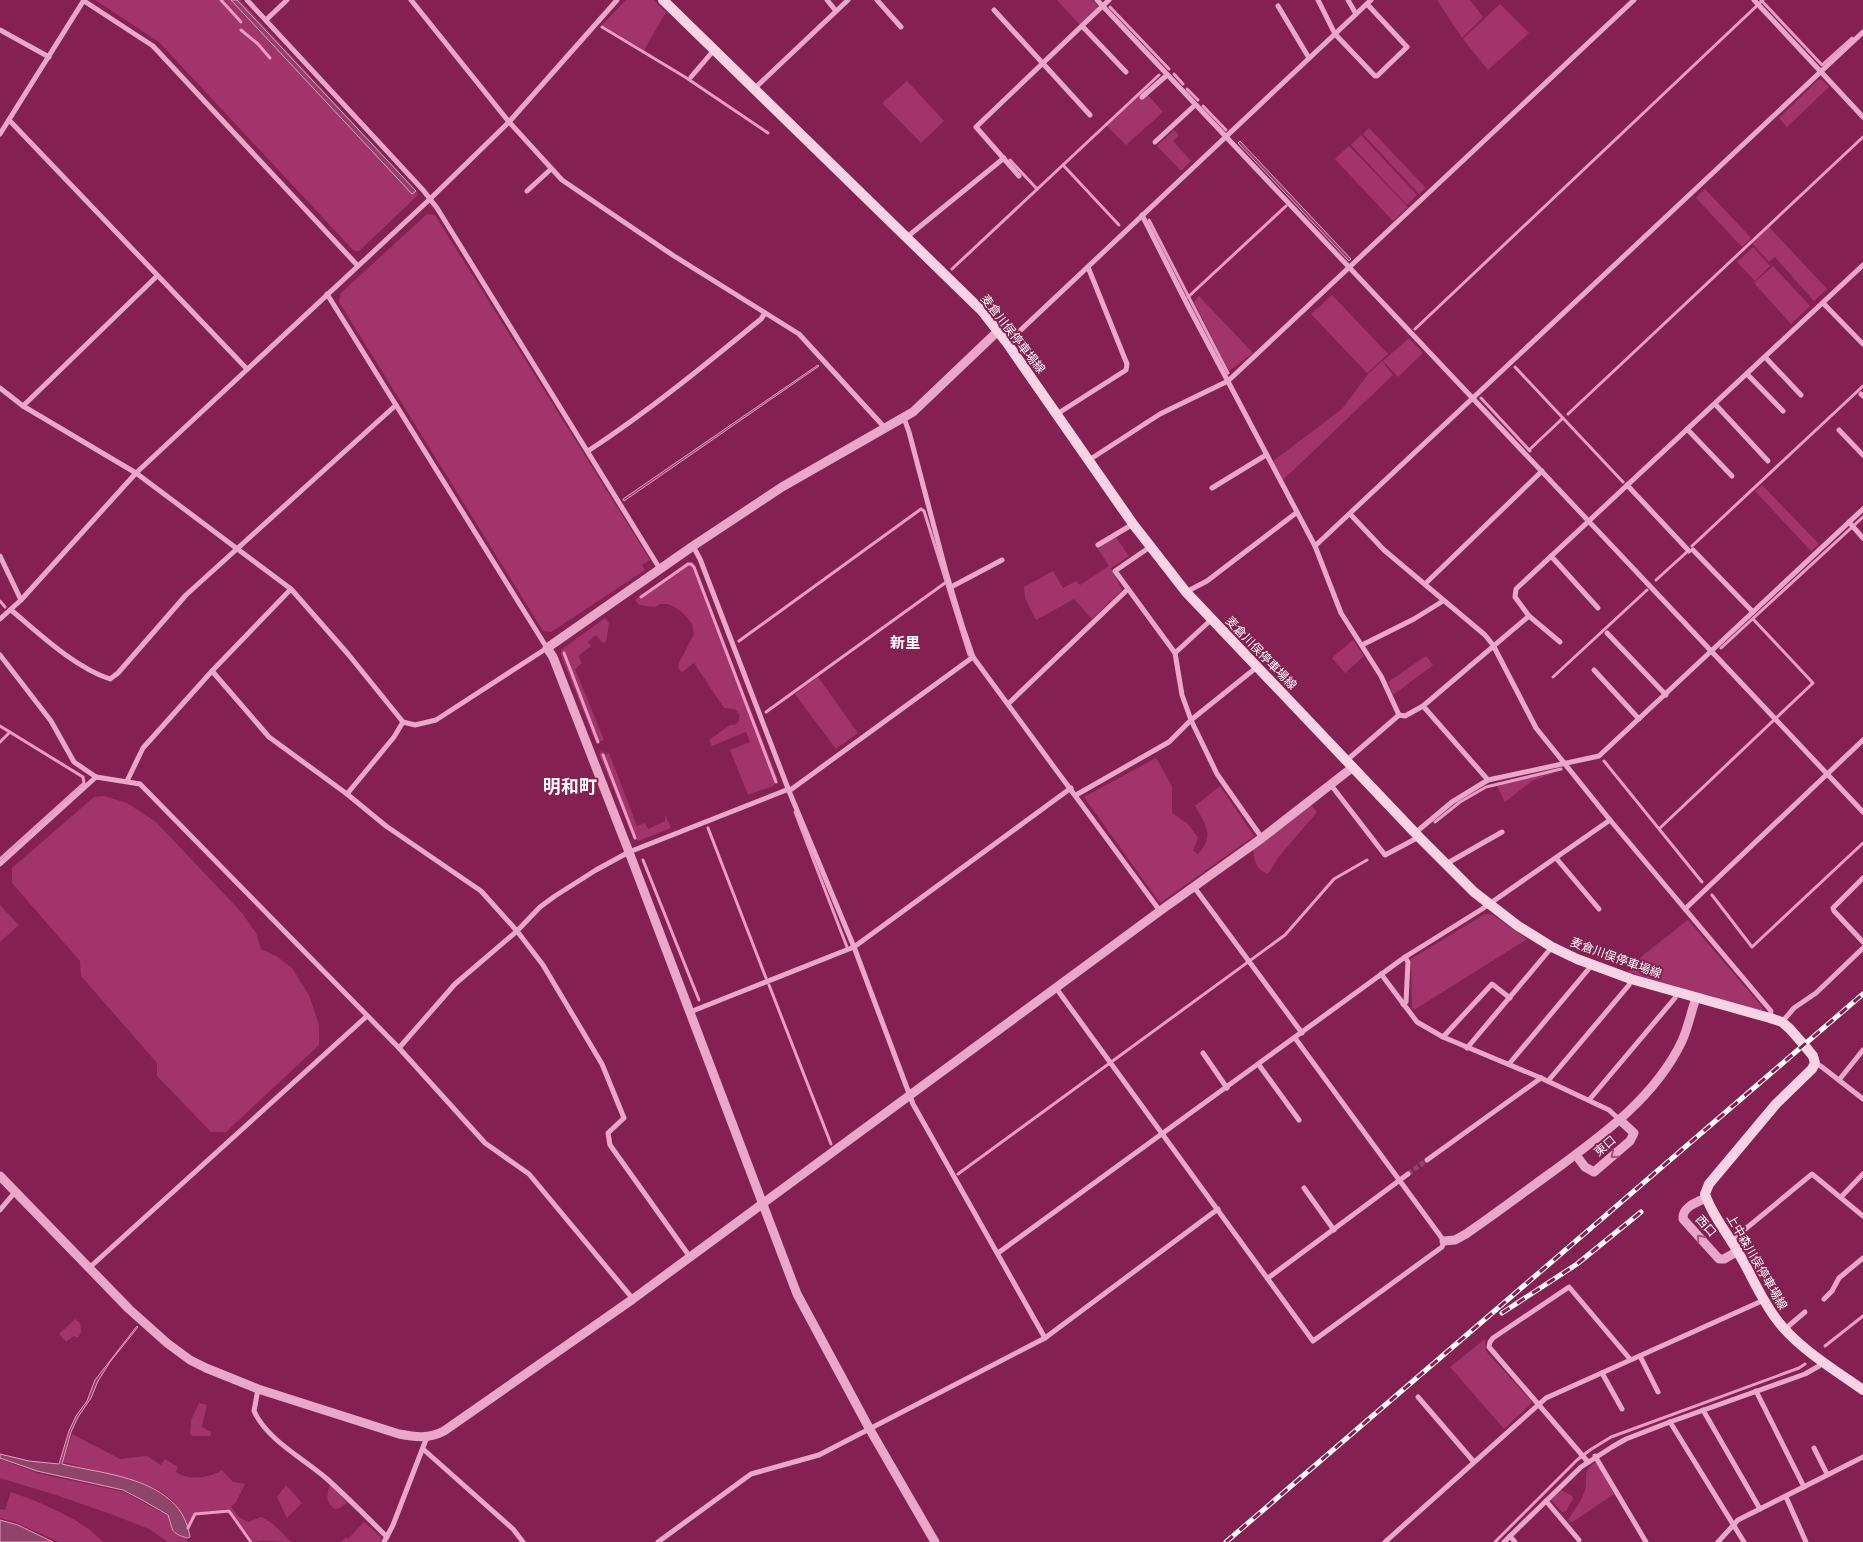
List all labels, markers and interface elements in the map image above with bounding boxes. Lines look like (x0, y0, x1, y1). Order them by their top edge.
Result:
street label: 麦倉川俣停車場線 (977, 291, 1049, 377)
street label: 麦倉川俣停車場線 (1222, 613, 1300, 693)
district label: 新里 (890, 633, 920, 653)
district label: 明和町 (543, 775, 597, 799)
street label: 麦倉川俣停車場線 (1568, 934, 1664, 982)
street label: 東口 (1591, 1132, 1619, 1160)
one-way arrow (1611, 1149, 1620, 1158)
street label: 上中森川俣停車場線 (1723, 1211, 1791, 1313)
street label: 西口 (1692, 1212, 1720, 1240)
one-way arrow (1697, 1235, 1706, 1244)

